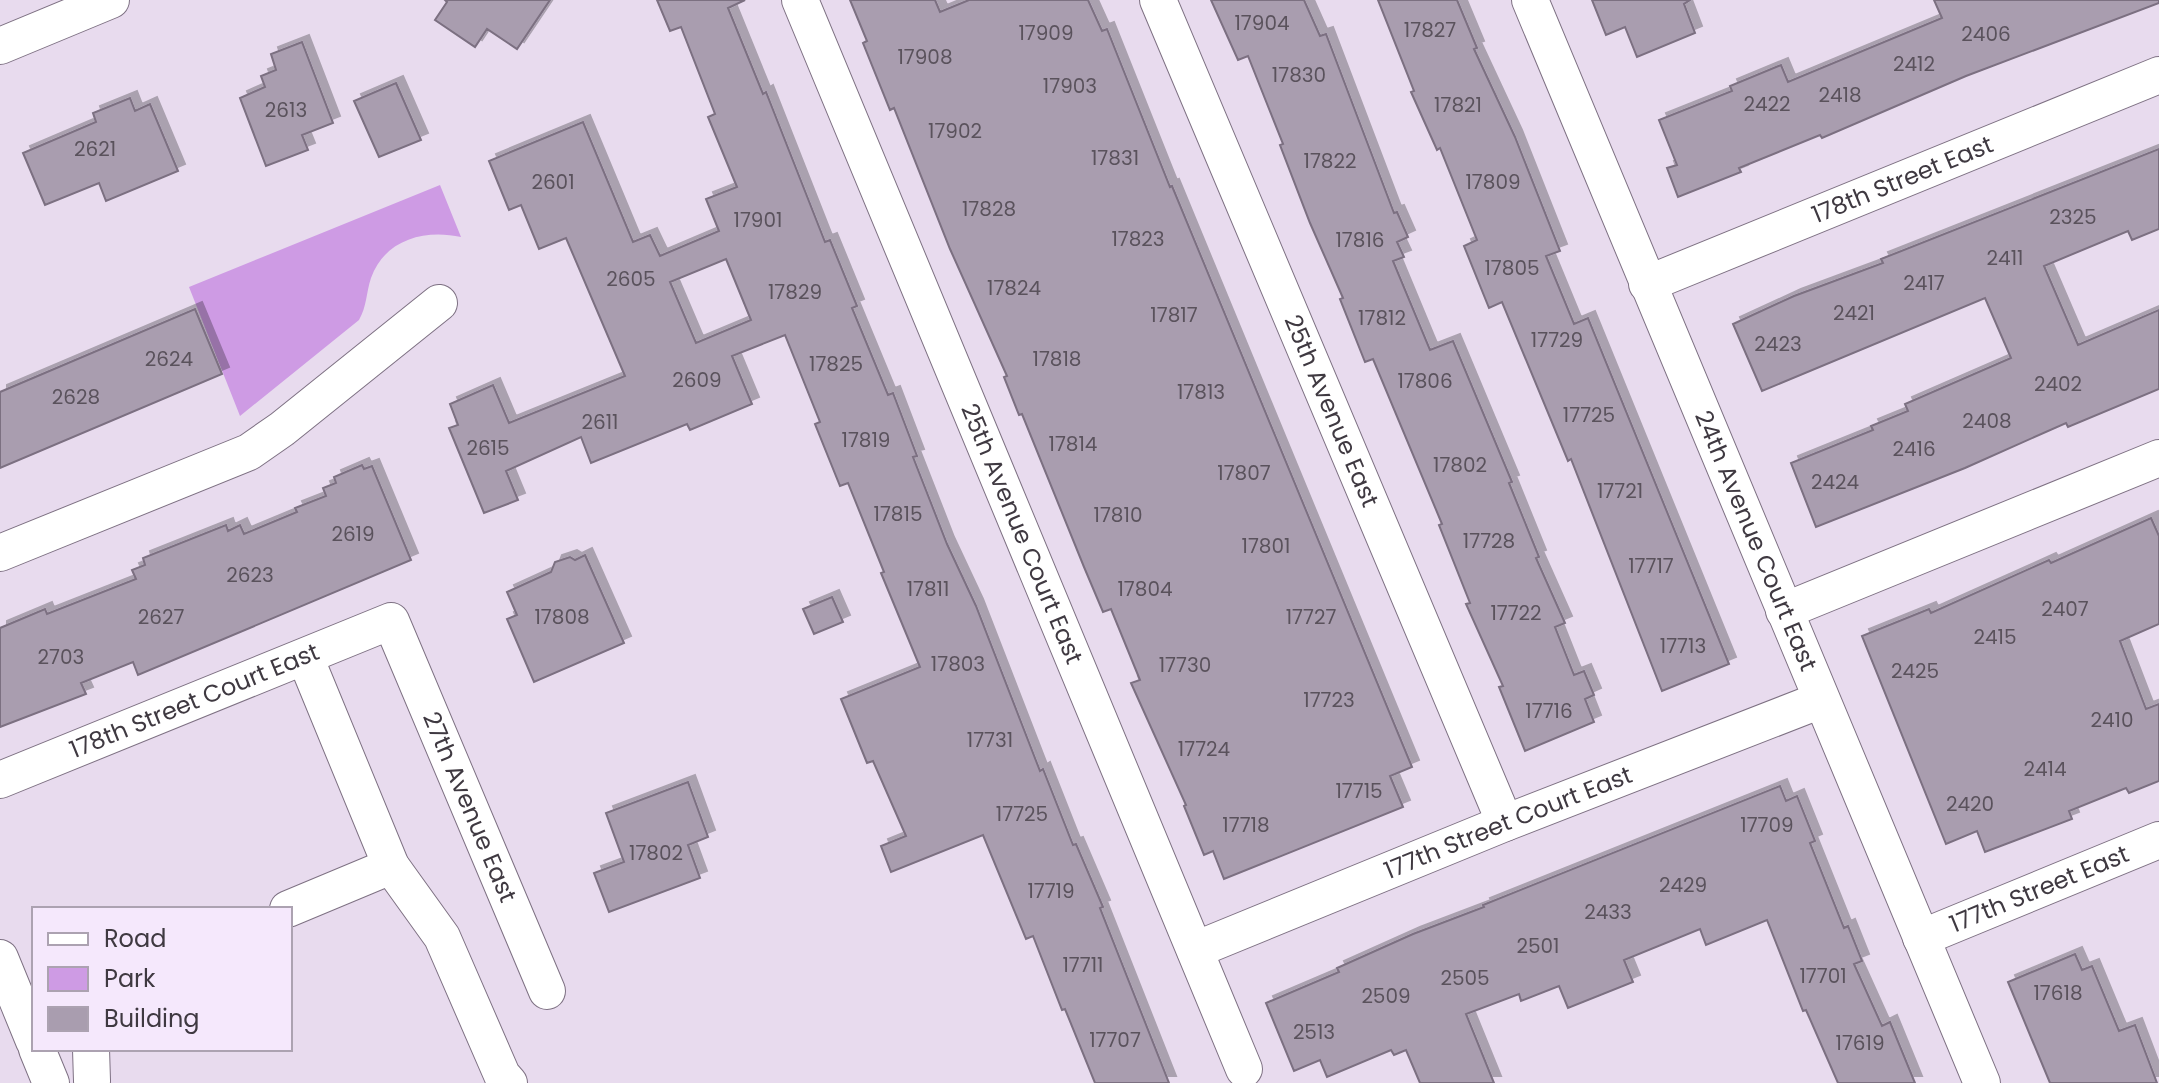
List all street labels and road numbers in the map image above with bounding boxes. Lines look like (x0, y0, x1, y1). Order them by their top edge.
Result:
street label: 178th Street East (1807, 127, 1998, 231)
street label: 25th Avenue East (1277, 310, 1387, 512)
street label: 25th Avenue Court East (953, 398, 1091, 669)
street label: 24th Avenue Court East (1687, 405, 1825, 676)
street label: 178th Street Court East (65, 635, 324, 766)
street label: 27th Avenue East (415, 706, 525, 907)
street label: 177th Street Court East (1379, 758, 1637, 887)
street label: 177th Street East (1945, 837, 2134, 940)

